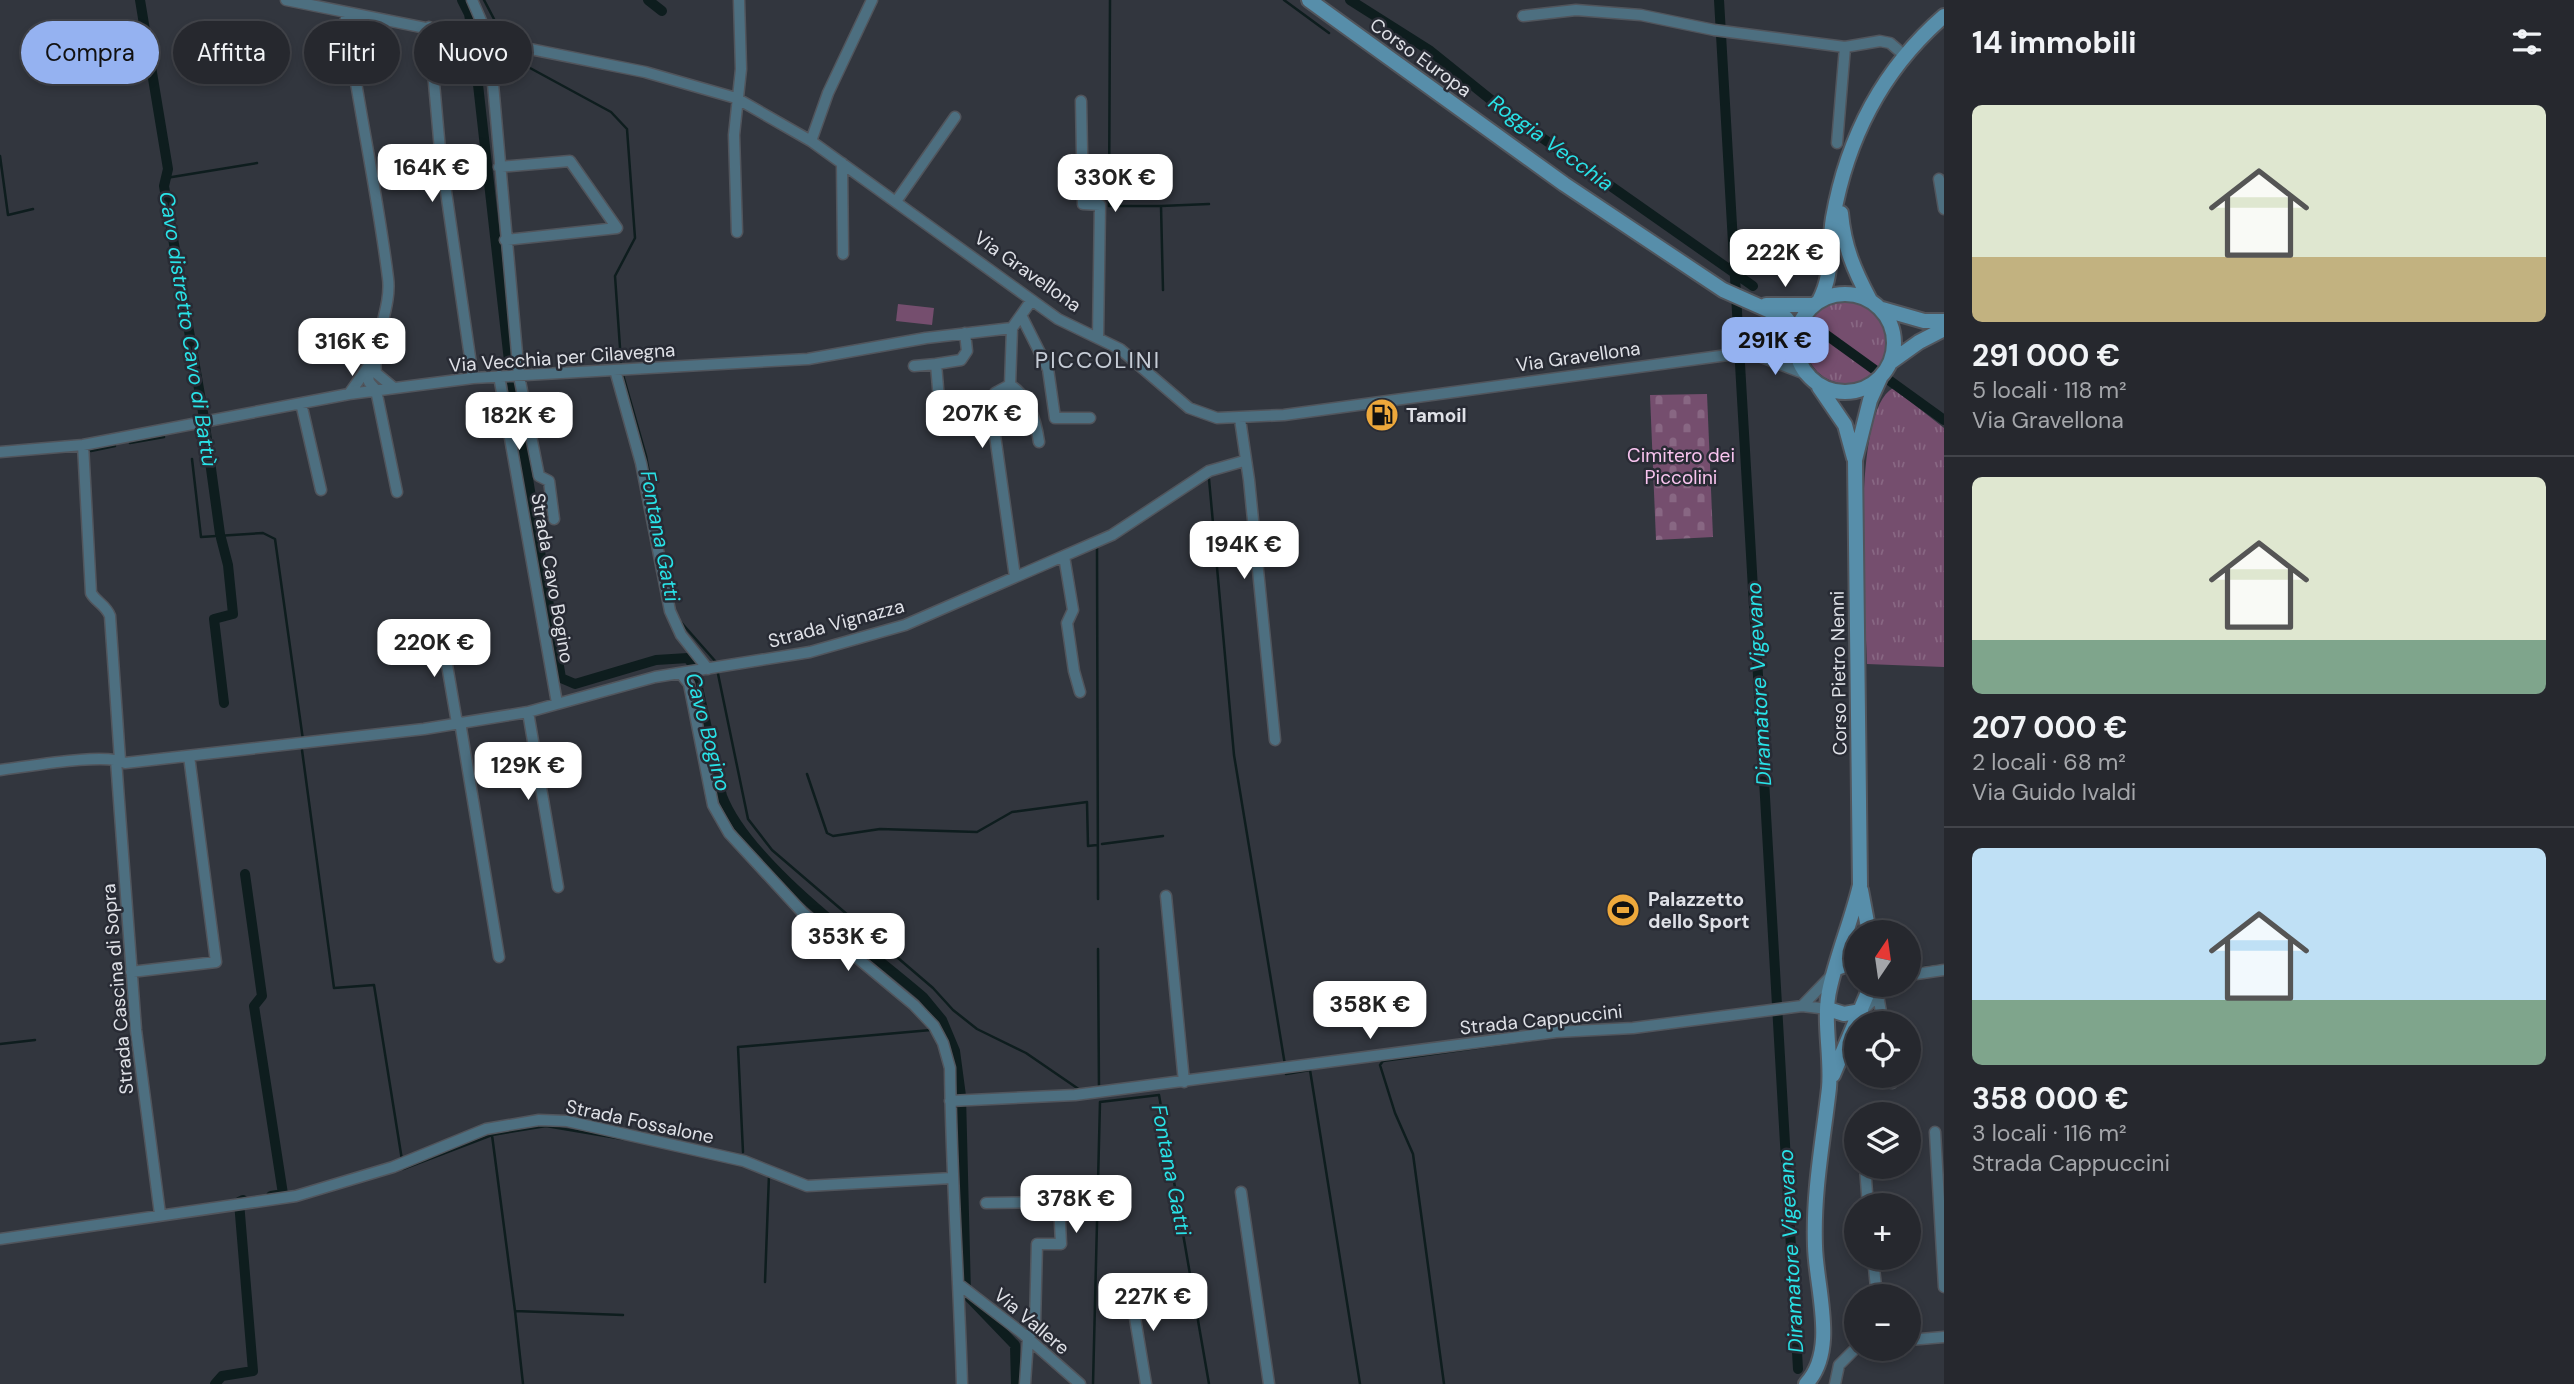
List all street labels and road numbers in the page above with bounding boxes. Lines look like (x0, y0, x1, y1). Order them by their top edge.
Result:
street label: Corso Europa (1365, 12, 1476, 103)
street label: Via Gravellona (969, 225, 1086, 318)
street label: Via Gravellona (1514, 335, 1642, 378)
street label: Via Vecchia per Cilavegna (448, 337, 676, 378)
street label: Strada Cavo Bogino (525, 491, 580, 665)
street label: Corso Pietro Nenni (1825, 591, 1852, 755)
street label: Strada Vignazza (765, 593, 907, 654)
street label: Strada Cascina di Sopra (96, 883, 139, 1095)
street label: Strada Cappuccini (1458, 999, 1624, 1040)
street label: Strada Fossalone (564, 1094, 716, 1149)
street label: Via Vallere (989, 1282, 1075, 1360)

